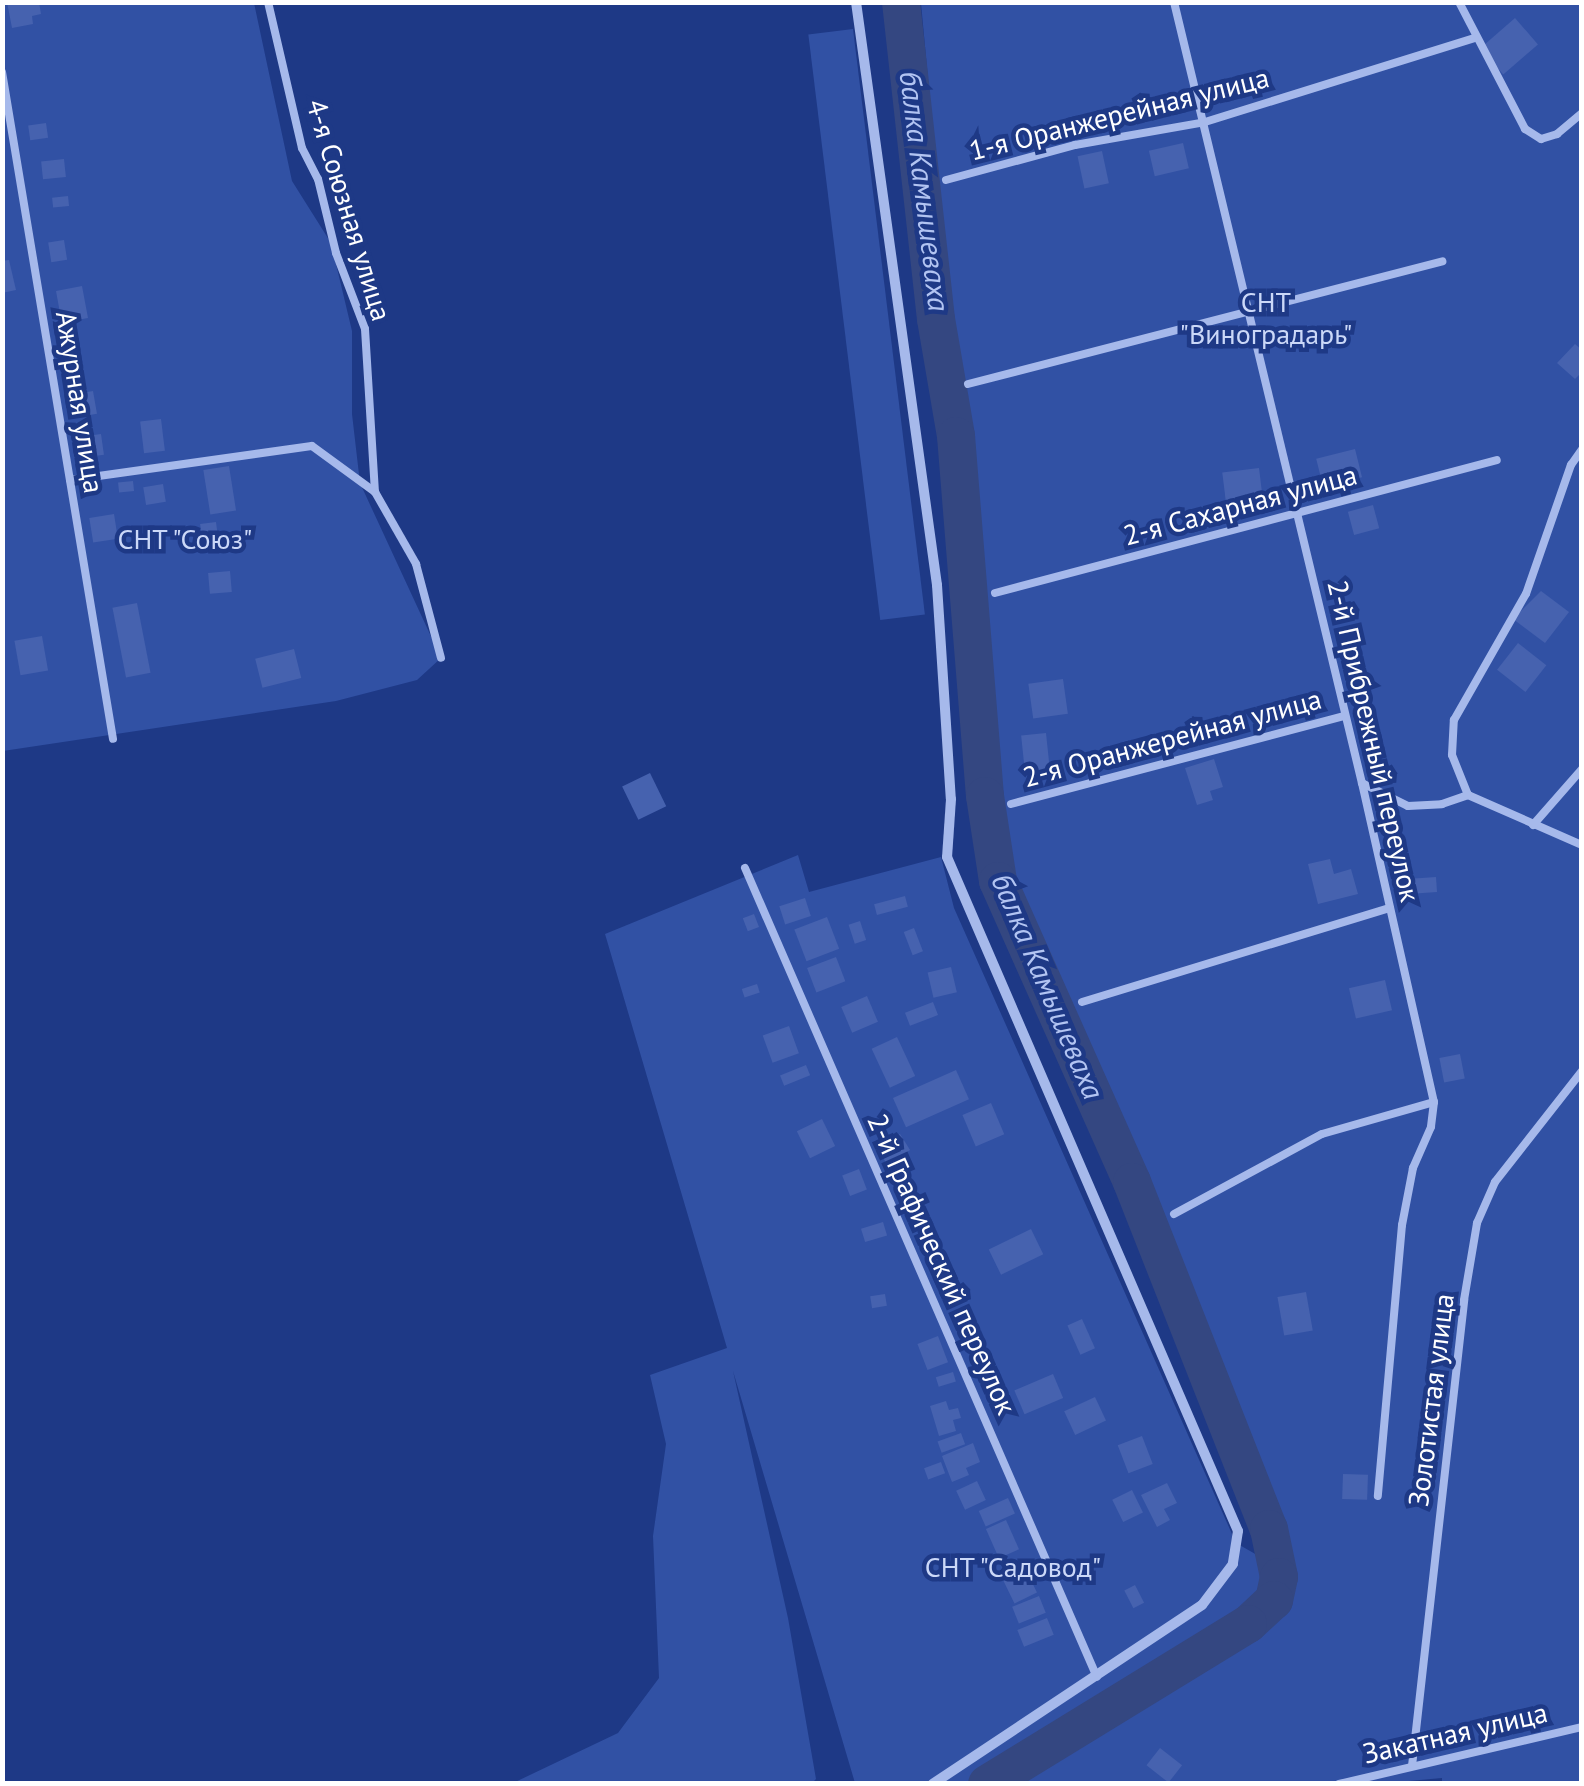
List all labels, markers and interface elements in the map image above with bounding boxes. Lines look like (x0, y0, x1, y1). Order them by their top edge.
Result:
street label: 1-я Оранжерейная улица (966, 60, 1272, 168)
water label: балка Камышеваха (892, 69, 958, 313)
street label: 4-я Союзная улица (299, 95, 399, 325)
park label: СНТ "Виноградарь" (1180, 285, 1352, 351)
street label: Ажурная улица (49, 308, 111, 496)
street label: 2-я Сахарная улица (1120, 458, 1360, 552)
park label: СНТ "Союз" (116, 522, 254, 556)
street label: 2-й Прибрежный переулок (1321, 577, 1427, 905)
street label: 2-я Оранжерейная улица (1019, 682, 1325, 794)
water label: балка Камышеваха (984, 868, 1112, 1104)
street label: 2-й Графический переулок (860, 1108, 1024, 1420)
street label: Золотистая улица (1401, 1292, 1461, 1508)
park label: СНТ "Садовод" (923, 1550, 1103, 1584)
street label: Закатная улица (1359, 1695, 1551, 1771)

